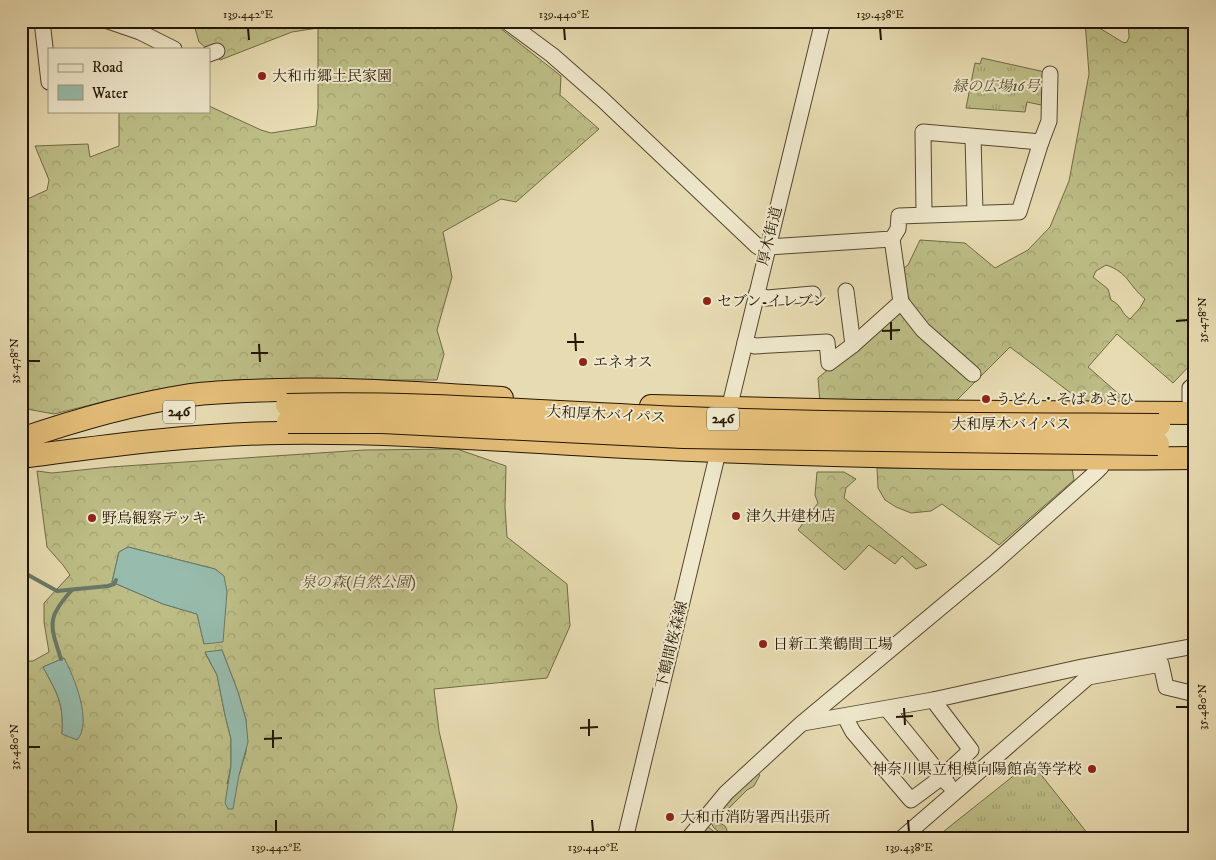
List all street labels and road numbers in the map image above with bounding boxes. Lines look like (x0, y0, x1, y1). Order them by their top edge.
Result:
street label: 厚木街道 (754, 205, 786, 267)
road number: 246 (163, 401, 195, 424)
street label: 大和厚木バイパス (546, 402, 666, 428)
road number: 246 (707, 408, 739, 430)
street label: 大和厚木バイパス (951, 415, 1071, 434)
street label: 下鶴間桜森線 (652, 599, 692, 691)

